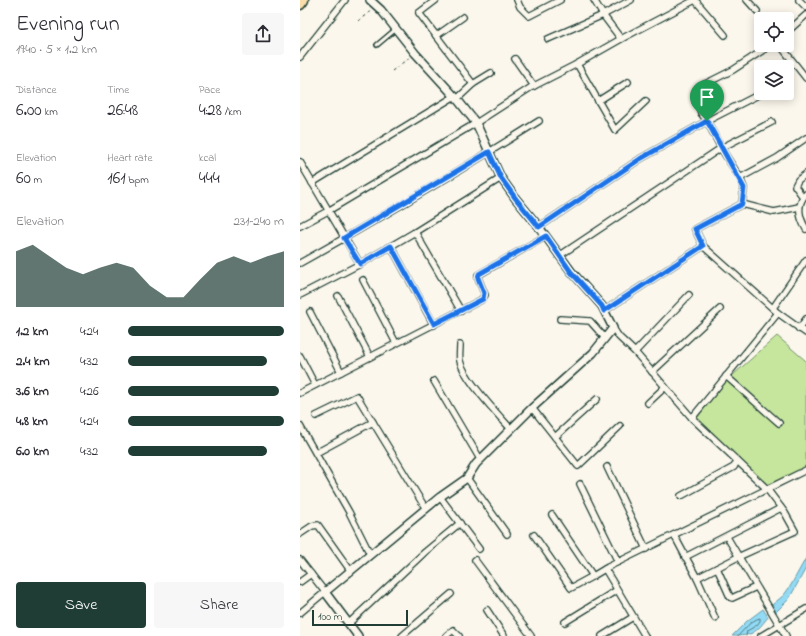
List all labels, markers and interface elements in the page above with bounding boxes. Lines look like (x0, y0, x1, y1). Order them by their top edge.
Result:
text: Evening run (16, 9, 120, 41)
map controls (754, 12, 794, 100)
button: locate (754, 12, 794, 52)
button: share (242, 13, 284, 55)
text: 19:40 · 5 × 1.2 km (16, 40, 97, 59)
button: layers (754, 60, 794, 100)
pin (690, 80, 724, 121)
text: Distance (16, 82, 57, 98)
text: Time (107, 82, 129, 98)
text: Pace (199, 82, 220, 98)
icon: arrive (696, 86, 718, 108)
text: 6.00 (16, 98, 42, 123)
text: 26:48 (107, 98, 138, 123)
text: 4:28 (199, 98, 222, 123)
text: km (42, 104, 58, 120)
text: /km (222, 104, 241, 120)
text: Elevation (16, 150, 56, 166)
text: Heart rate (107, 150, 152, 166)
text: kcal (199, 150, 216, 166)
text: 60 (16, 166, 31, 191)
text: 161 (107, 166, 126, 191)
text: 444 (199, 166, 220, 191)
text: m (31, 172, 42, 188)
text: bpm (126, 172, 149, 188)
text: Elevation (16, 212, 64, 231)
text: 231–240 m (234, 212, 284, 231)
text: 1.2 km (16, 322, 48, 341)
text: 4:24 (80, 322, 98, 341)
text: 2.4 km (16, 352, 50, 371)
text: 4:32 (80, 352, 98, 371)
text: 3.6 km (16, 382, 49, 401)
text: 4:26 (80, 382, 99, 401)
text: 4.8 km (16, 412, 48, 431)
text: 4:24 (80, 412, 98, 431)
text: 6.0 km (16, 442, 49, 461)
text: 4:32 (80, 442, 98, 461)
button: Save (16, 582, 146, 628)
button: Share (154, 582, 284, 628)
scale bar (312, 608, 408, 627)
text: 100 m (318, 609, 342, 625)

